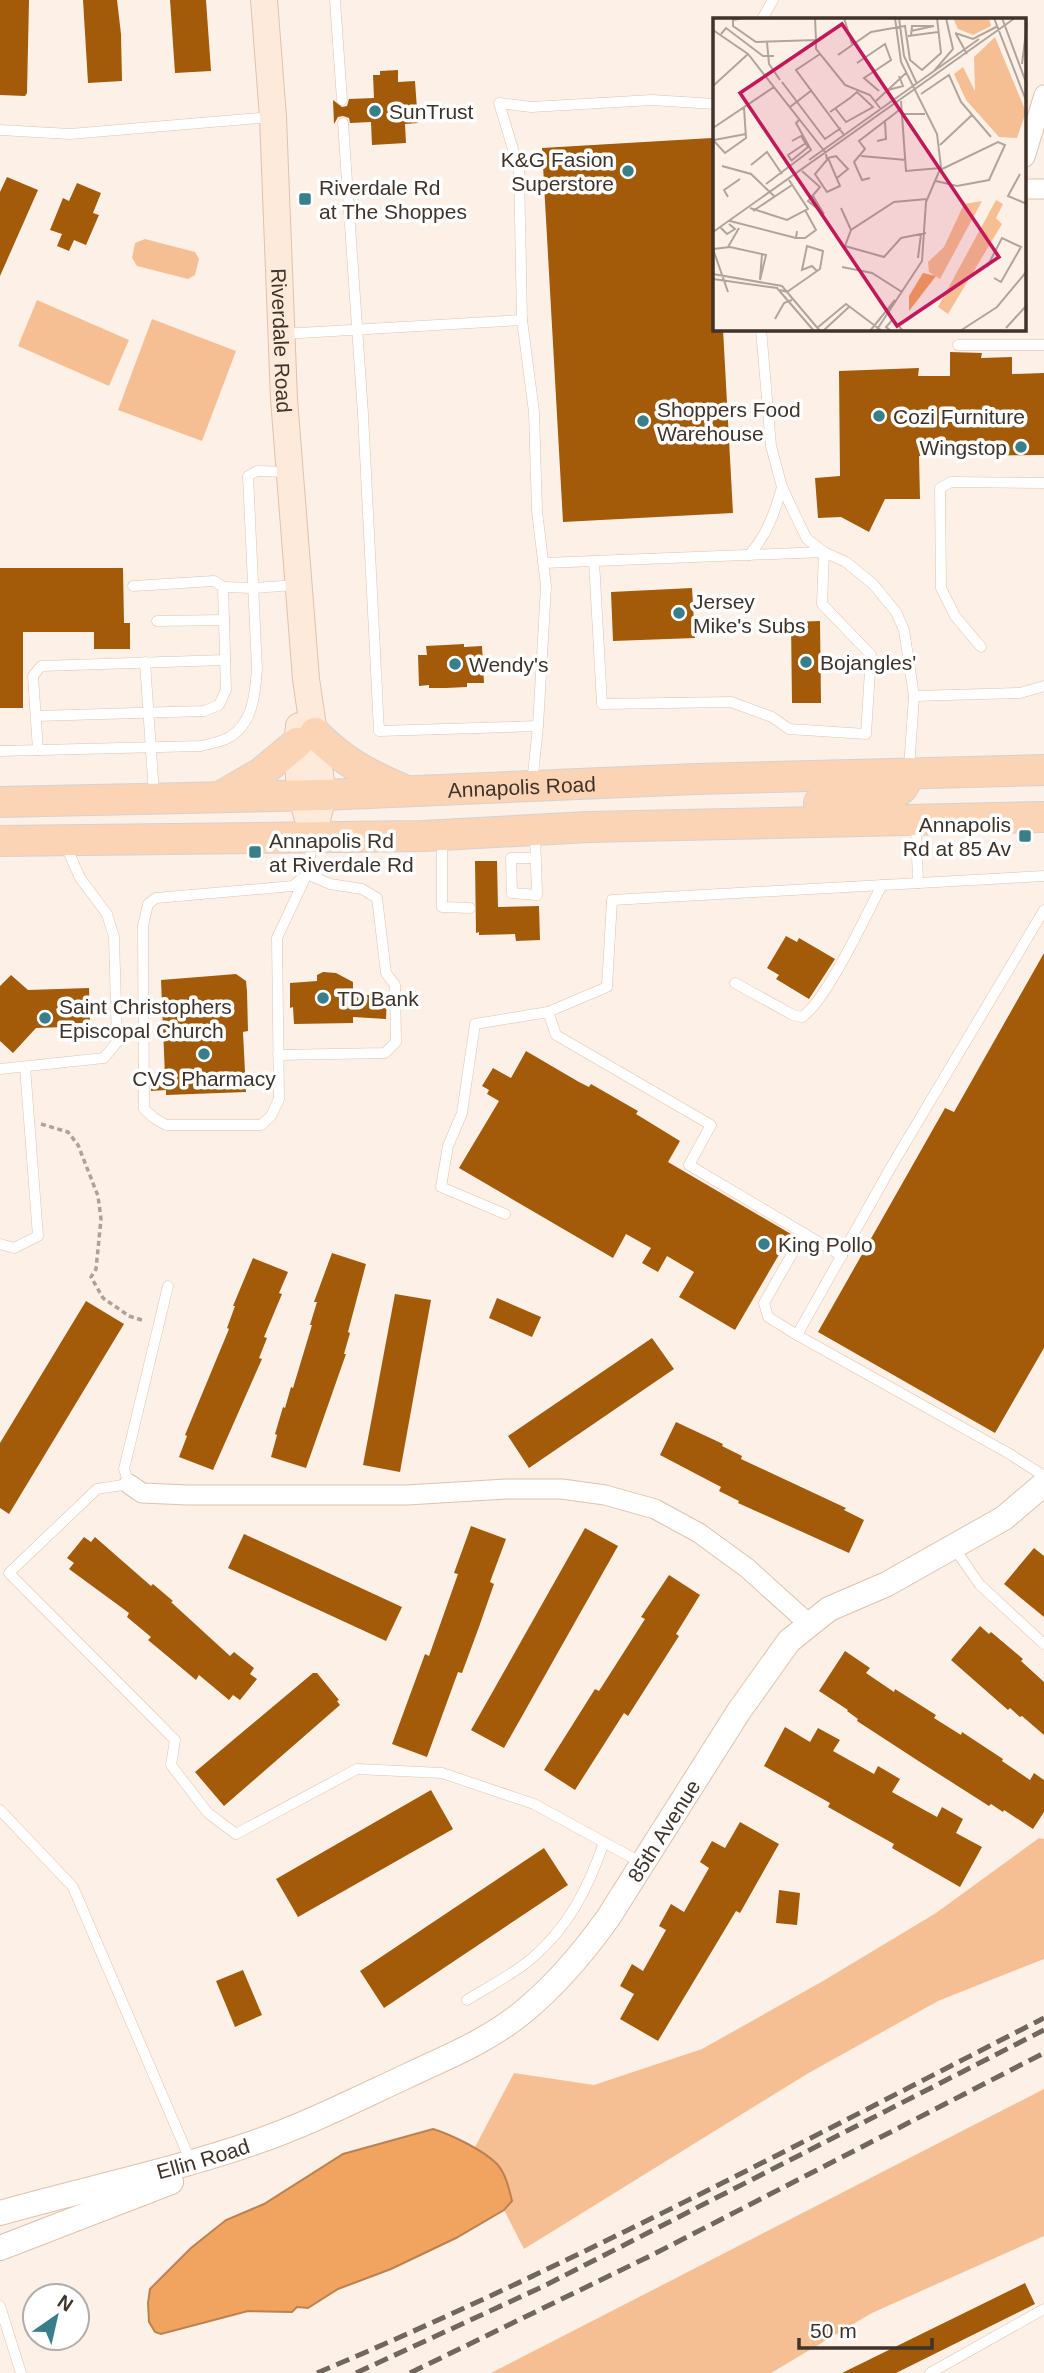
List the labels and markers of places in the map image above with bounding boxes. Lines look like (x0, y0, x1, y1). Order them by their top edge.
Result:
place label: SunTrust (389, 100, 474, 123)
marker: SunTrust (367, 103, 383, 119)
place label: K&G Fasion Superstore (501, 148, 614, 195)
marker: K&G Fasion Superstore (620, 163, 636, 179)
place label: Riverdale Rd at The Shoppes (319, 176, 467, 223)
marker: Riverdale Rd at The Shoppes (297, 191, 313, 207)
place label: Shoppers Food Warehouse (657, 398, 801, 445)
place label: Cozi Furniture (893, 405, 1025, 428)
marker: Cozi Furniture (871, 408, 887, 424)
marker: Shoppers Food Warehouse (635, 413, 651, 429)
place label: Wingstop (919, 436, 1007, 459)
marker: Wingstop (1013, 439, 1029, 455)
place label: Jersey Mike's Subs (693, 590, 806, 637)
marker: Jersey Mike's Subs (671, 605, 687, 621)
place label: Bojangles' (820, 651, 916, 674)
place label: Wendy's (469, 653, 549, 676)
marker: Bojangles' (798, 654, 814, 670)
marker: Wendy's (447, 656, 463, 672)
place label: Annapolis Rd at 85 Av (903, 813, 1011, 860)
marker: Annapolis Rd at 85 Av (1017, 828, 1033, 844)
place label: Annapolis Rd at Riverdale Rd (269, 829, 414, 876)
marker: Annapolis Rd at Riverdale Rd (247, 844, 263, 860)
place label: TD Bank (337, 987, 419, 1010)
marker: TD Bank (315, 990, 331, 1006)
place label: Saint Christophers Episcopal Church (59, 995, 232, 1042)
marker: Saint Christophers Episcopal Church (37, 1010, 53, 1026)
marker: CVS Pharmacy (196, 1046, 212, 1062)
place label: CVS Pharmacy (132, 1067, 276, 1090)
place label: King Pollo (778, 1233, 873, 1256)
marker: King Pollo (756, 1236, 772, 1252)

